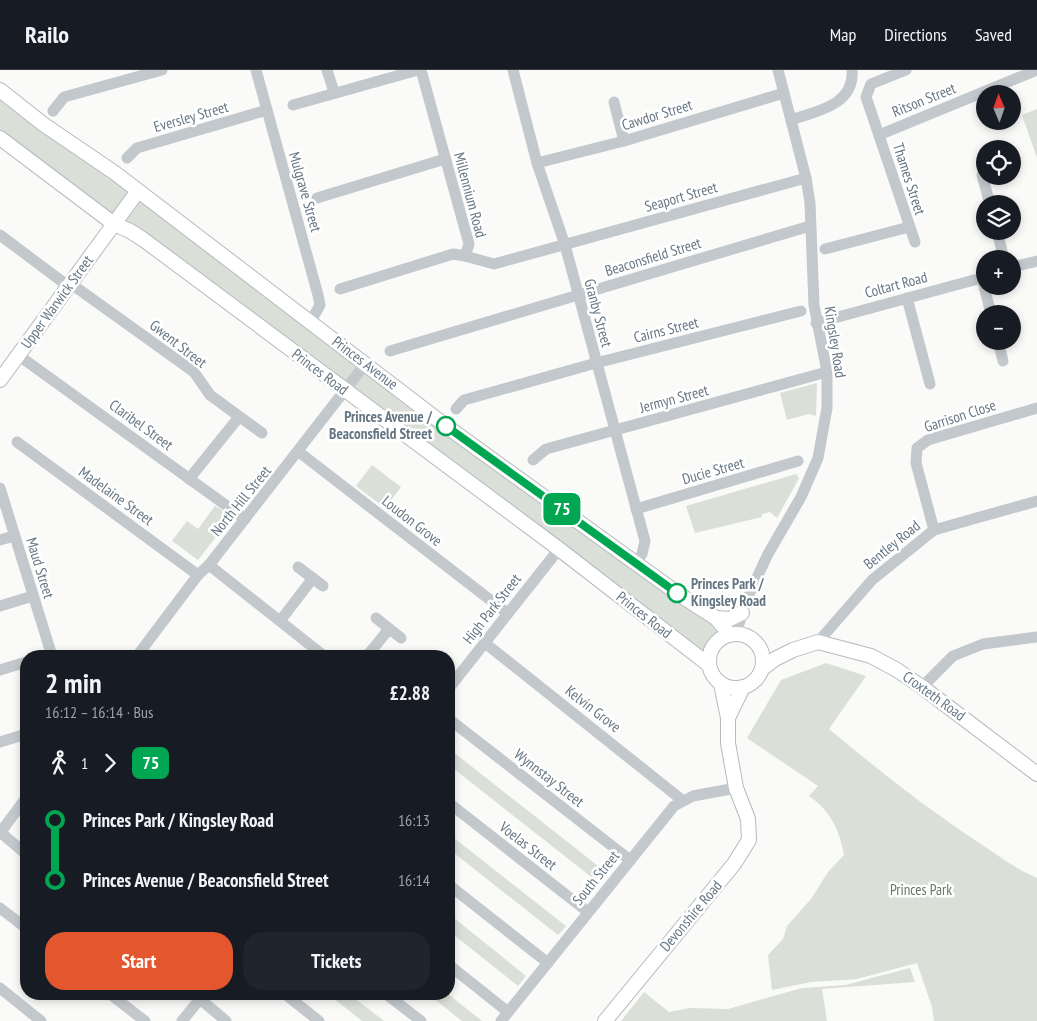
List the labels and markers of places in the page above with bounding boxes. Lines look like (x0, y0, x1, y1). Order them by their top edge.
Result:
place label: Princes Avenue / Beaconsfield Street (329, 407, 433, 443)
marker: Princes Avenue / Beaconsfield Street (436, 416, 456, 436)
place label: Princes Park / Kingsley Road (691, 574, 766, 610)
marker: Princes Park / Kingsley Road (667, 583, 687, 603)

